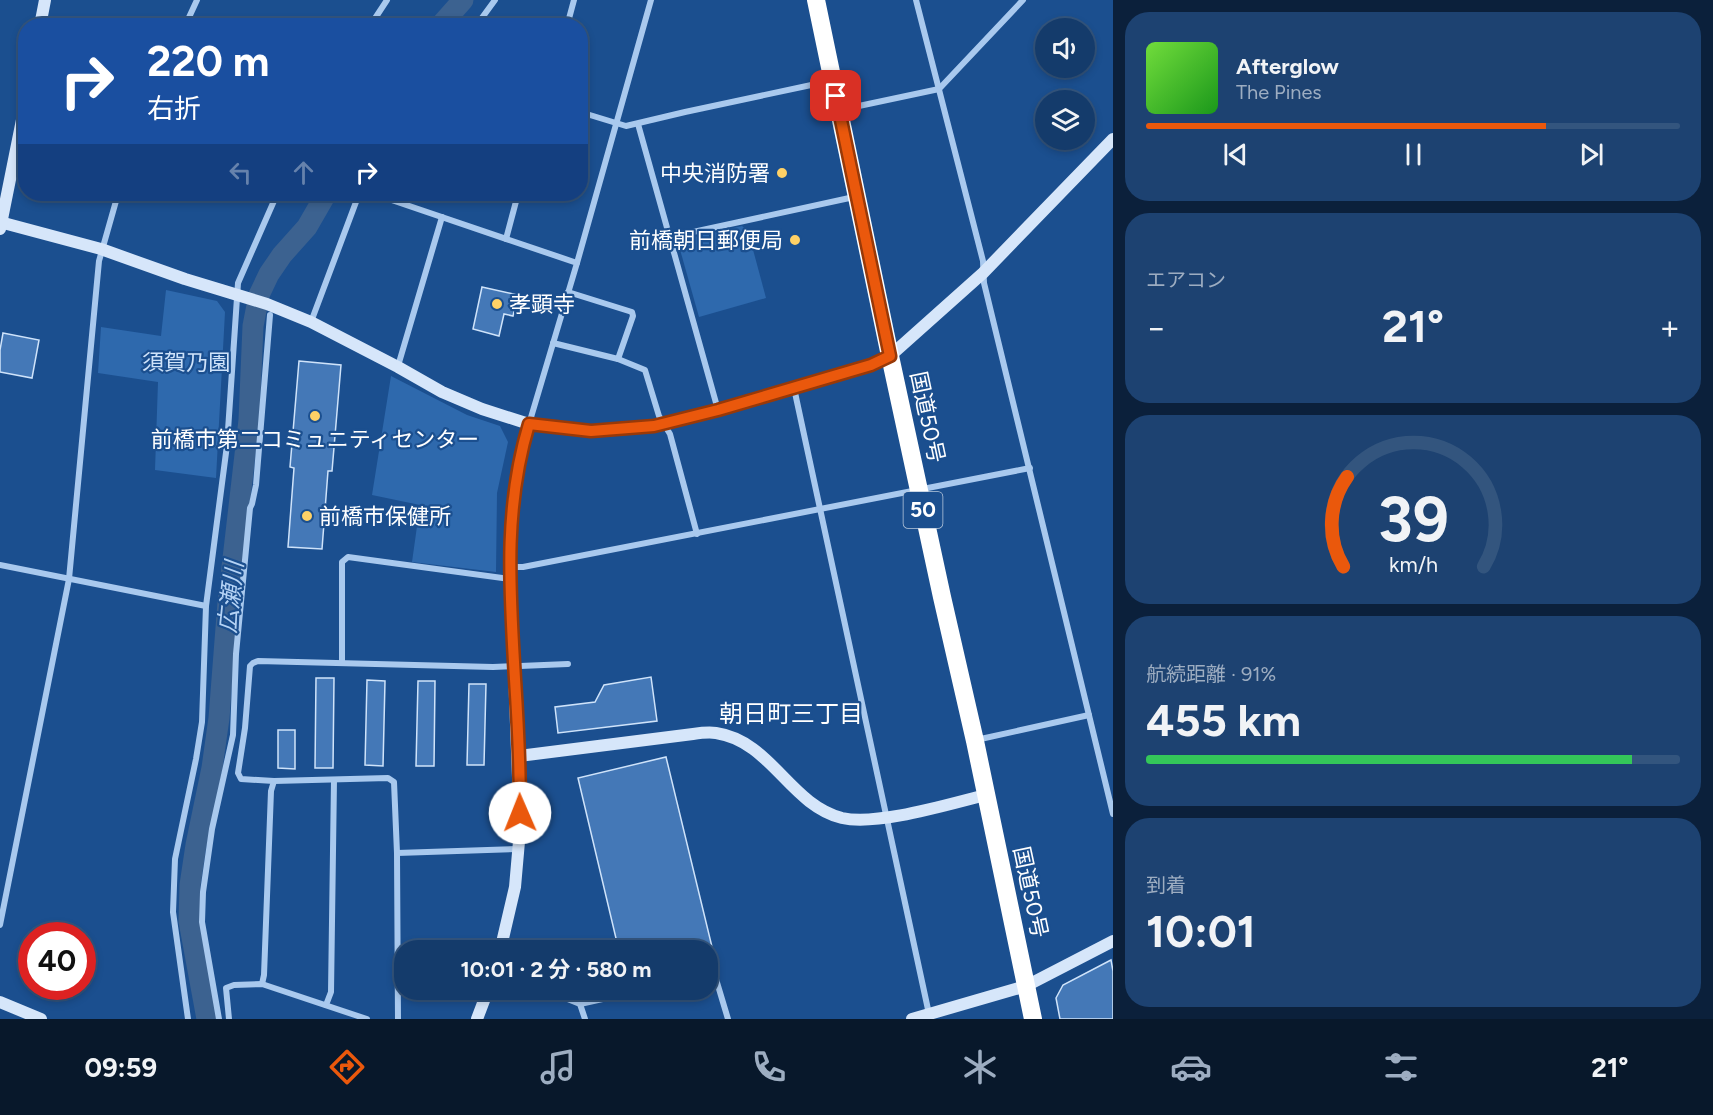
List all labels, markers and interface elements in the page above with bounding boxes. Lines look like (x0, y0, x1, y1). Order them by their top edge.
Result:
map controls (1035, 18, 1095, 150)
button: sound (1035, 18, 1095, 78)
text: 220 m (147, 36, 269, 87)
icon: right (48, 42, 126, 120)
text: Afterglow (1236, 53, 1339, 80)
pin (810, 70, 861, 121)
icon: arrive (819, 79, 852, 112)
text: The Pines (1236, 80, 1322, 104)
button: layers (1035, 90, 1095, 150)
text: 右折 (147, 92, 201, 125)
icon: previous (1219, 138, 1252, 171)
icon: pause (1397, 138, 1430, 171)
icon: next (1575, 138, 1608, 171)
icon: left (224, 156, 257, 189)
icon: ahead (287, 156, 320, 189)
icon: right (350, 156, 383, 189)
place label: 中央消防署 (660, 160, 770, 187)
marker: 中央消防署 (775, 166, 789, 180)
place label: 前橋朝日郵便局 (629, 227, 783, 254)
marker: 前橋朝日郵便局 (788, 233, 802, 247)
text: エアコン (1146, 268, 1226, 292)
place label: 孝顕寺 (509, 291, 575, 318)
marker: 孝顕寺 (490, 297, 504, 311)
text: 21° (1382, 299, 1444, 353)
text: − (1146, 308, 1167, 347)
text: + (1659, 308, 1680, 347)
park label: 須賀乃園 (142, 349, 230, 376)
street label: 国道50号 (905, 369, 950, 465)
marker: 前橋市第二コミュニティセンター (308, 409, 322, 423)
place label: 前橋市第二コミュニティセンター (151, 426, 479, 453)
text: 39 (1378, 482, 1448, 557)
road number: 50 (904, 492, 942, 528)
place label: 前橋市保健所 (319, 503, 451, 530)
marker: 前橋市保健所 (300, 509, 314, 523)
text: km/h (1389, 552, 1437, 577)
water label: 広瀬川 (212, 557, 249, 634)
text: 航続距離 · 91% (1146, 662, 1276, 686)
text: 455 km (1146, 693, 1301, 747)
district label: 朝日町三丁目 (719, 699, 863, 728)
position arrow (488, 781, 552, 845)
street label: 国道50号 (1008, 844, 1053, 940)
text: 到着 (1146, 873, 1186, 897)
text: 10:01 (1146, 904, 1256, 958)
speed limit sign: 40 (18, 922, 96, 1000)
text: 10:01 · 2 分 · 580 m (461, 956, 651, 983)
icon: directions (326, 1046, 368, 1088)
icon: music (537, 1046, 579, 1088)
icon: phone (748, 1046, 790, 1088)
icon: climate (959, 1046, 1001, 1088)
icon: car (1170, 1046, 1212, 1088)
icon: filters (1380, 1046, 1422, 1088)
text: 09:59 (84, 1051, 157, 1084)
text: 21° (1591, 1051, 1629, 1084)

